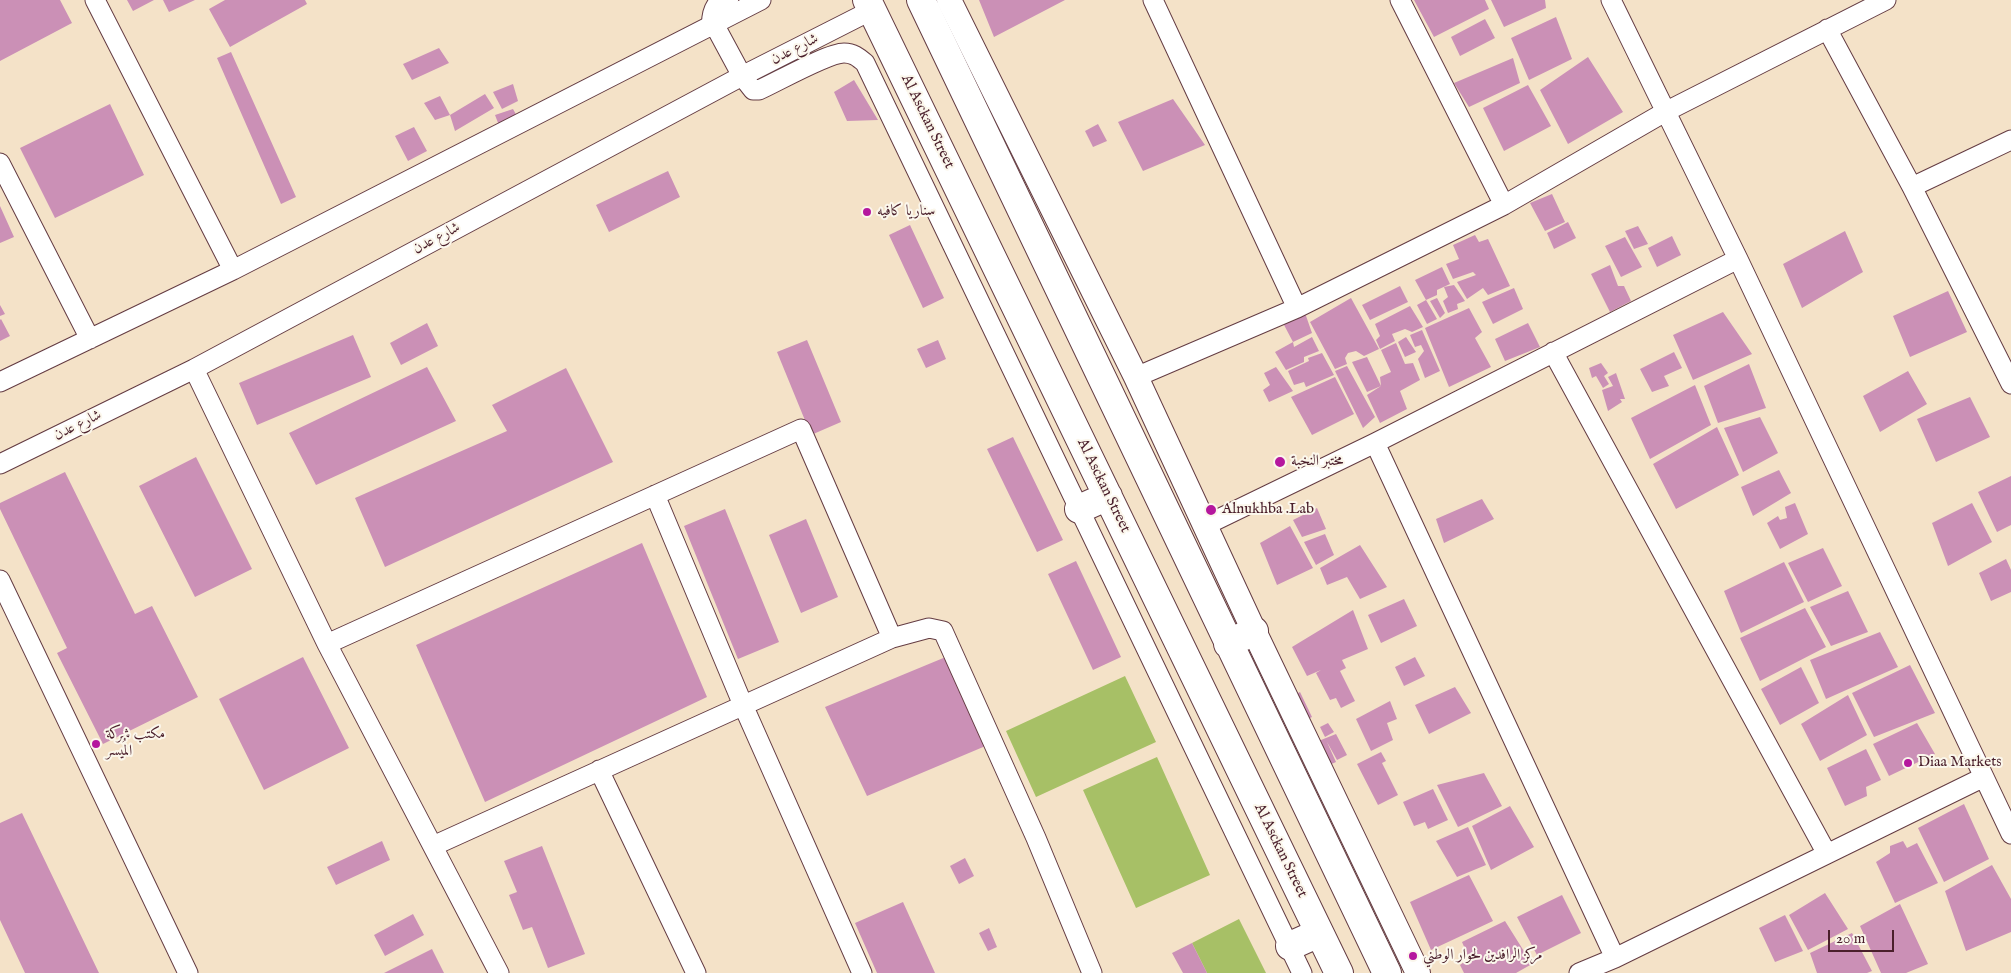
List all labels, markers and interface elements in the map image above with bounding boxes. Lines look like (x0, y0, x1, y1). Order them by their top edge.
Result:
street label: شارع عدن (768, 30, 822, 70)
street label: Al Asckan Street (896, 72, 958, 172)
place label: سناريا كافيه (877, 203, 935, 221)
marker: سناريا كافيه (861, 206, 873, 218)
street label: شارع عدن (410, 219, 464, 259)
street label: شارع عدن (51, 407, 105, 445)
street label: Al Asckan Street (1072, 436, 1134, 536)
place label: مختبر النخبة (1291, 453, 1343, 471)
marker: مختبر النخبة (1273, 455, 1287, 469)
place label: Alnukhba .Lab (1222, 501, 1314, 519)
marker: Alnukhba .Lab (1204, 503, 1218, 517)
place label: مكتب شركة المُيسر (106, 726, 165, 761)
marker: مكتب شركة المُيسر (90, 738, 102, 750)
place label: Diaa Markets (1918, 754, 2002, 772)
marker: Diaa Markets (1902, 757, 1914, 769)
street label: Al Asckan Street (1249, 801, 1311, 901)
scale bar (1831, 920, 1897, 952)
text: 20 m (1836, 929, 1865, 948)
place label: مركز الرافدين لحوار الوطني (1423, 947, 1542, 965)
marker: مركز الرافدين لحوار الوطني (1407, 950, 1419, 962)

